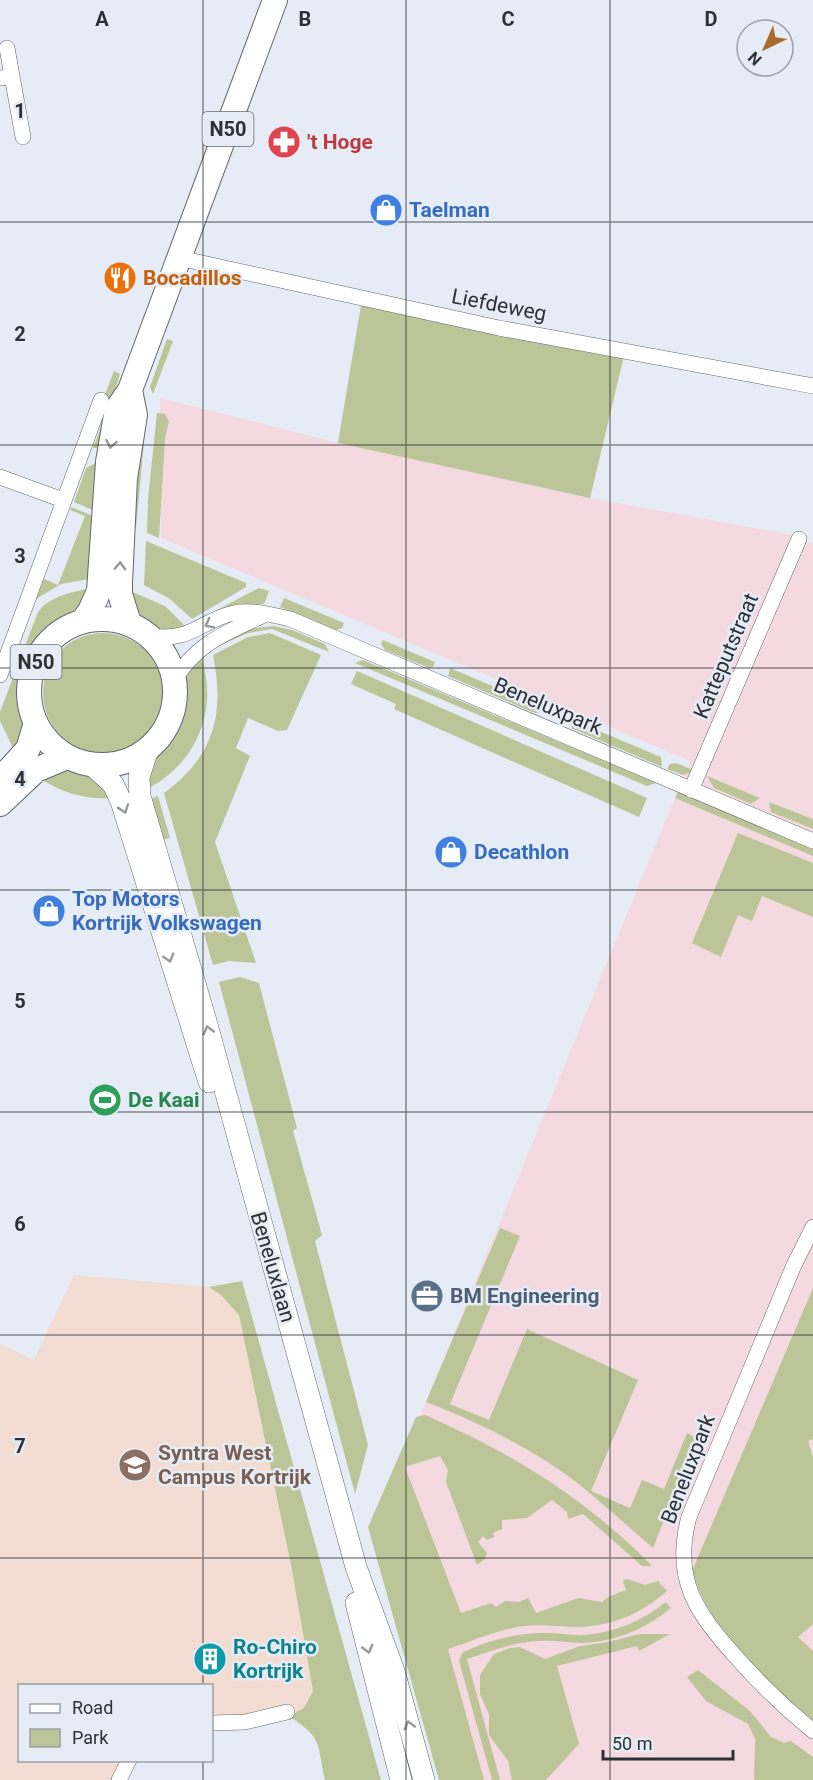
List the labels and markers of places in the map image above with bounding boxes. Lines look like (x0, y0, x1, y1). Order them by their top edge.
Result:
pharmacy icon: 't Hoge (266, 124, 302, 160)
place label: 't Hoge (307, 130, 373, 154)
shop icon: Taelman (368, 192, 404, 228)
place label: Taelman (409, 198, 490, 222)
restaurant icon: Bocadillos (102, 260, 138, 296)
place label: Bocadillos (143, 266, 242, 290)
shop icon: Decathlon (433, 834, 469, 870)
place label: Decathlon (474, 840, 569, 864)
place label: Top Motors Kortrijk Volkswagen (72, 887, 262, 935)
shop icon: Top Motors Kortrijk Volkswagen (31, 893, 67, 929)
sports icon: De Kaai (87, 1082, 123, 1118)
place label: De Kaai (128, 1088, 200, 1112)
office icon: BM Engineering (409, 1278, 445, 1314)
place label: BM Engineering (450, 1284, 600, 1308)
place label: Syntra West Campus Kortrijk (158, 1441, 312, 1489)
school or university icon: Syntra West Campus Kortrijk (117, 1447, 153, 1483)
place label: Ro-Chiro Kortrijk (233, 1635, 317, 1683)
building icon: Ro-Chiro Kortrijk (192, 1641, 228, 1677)

